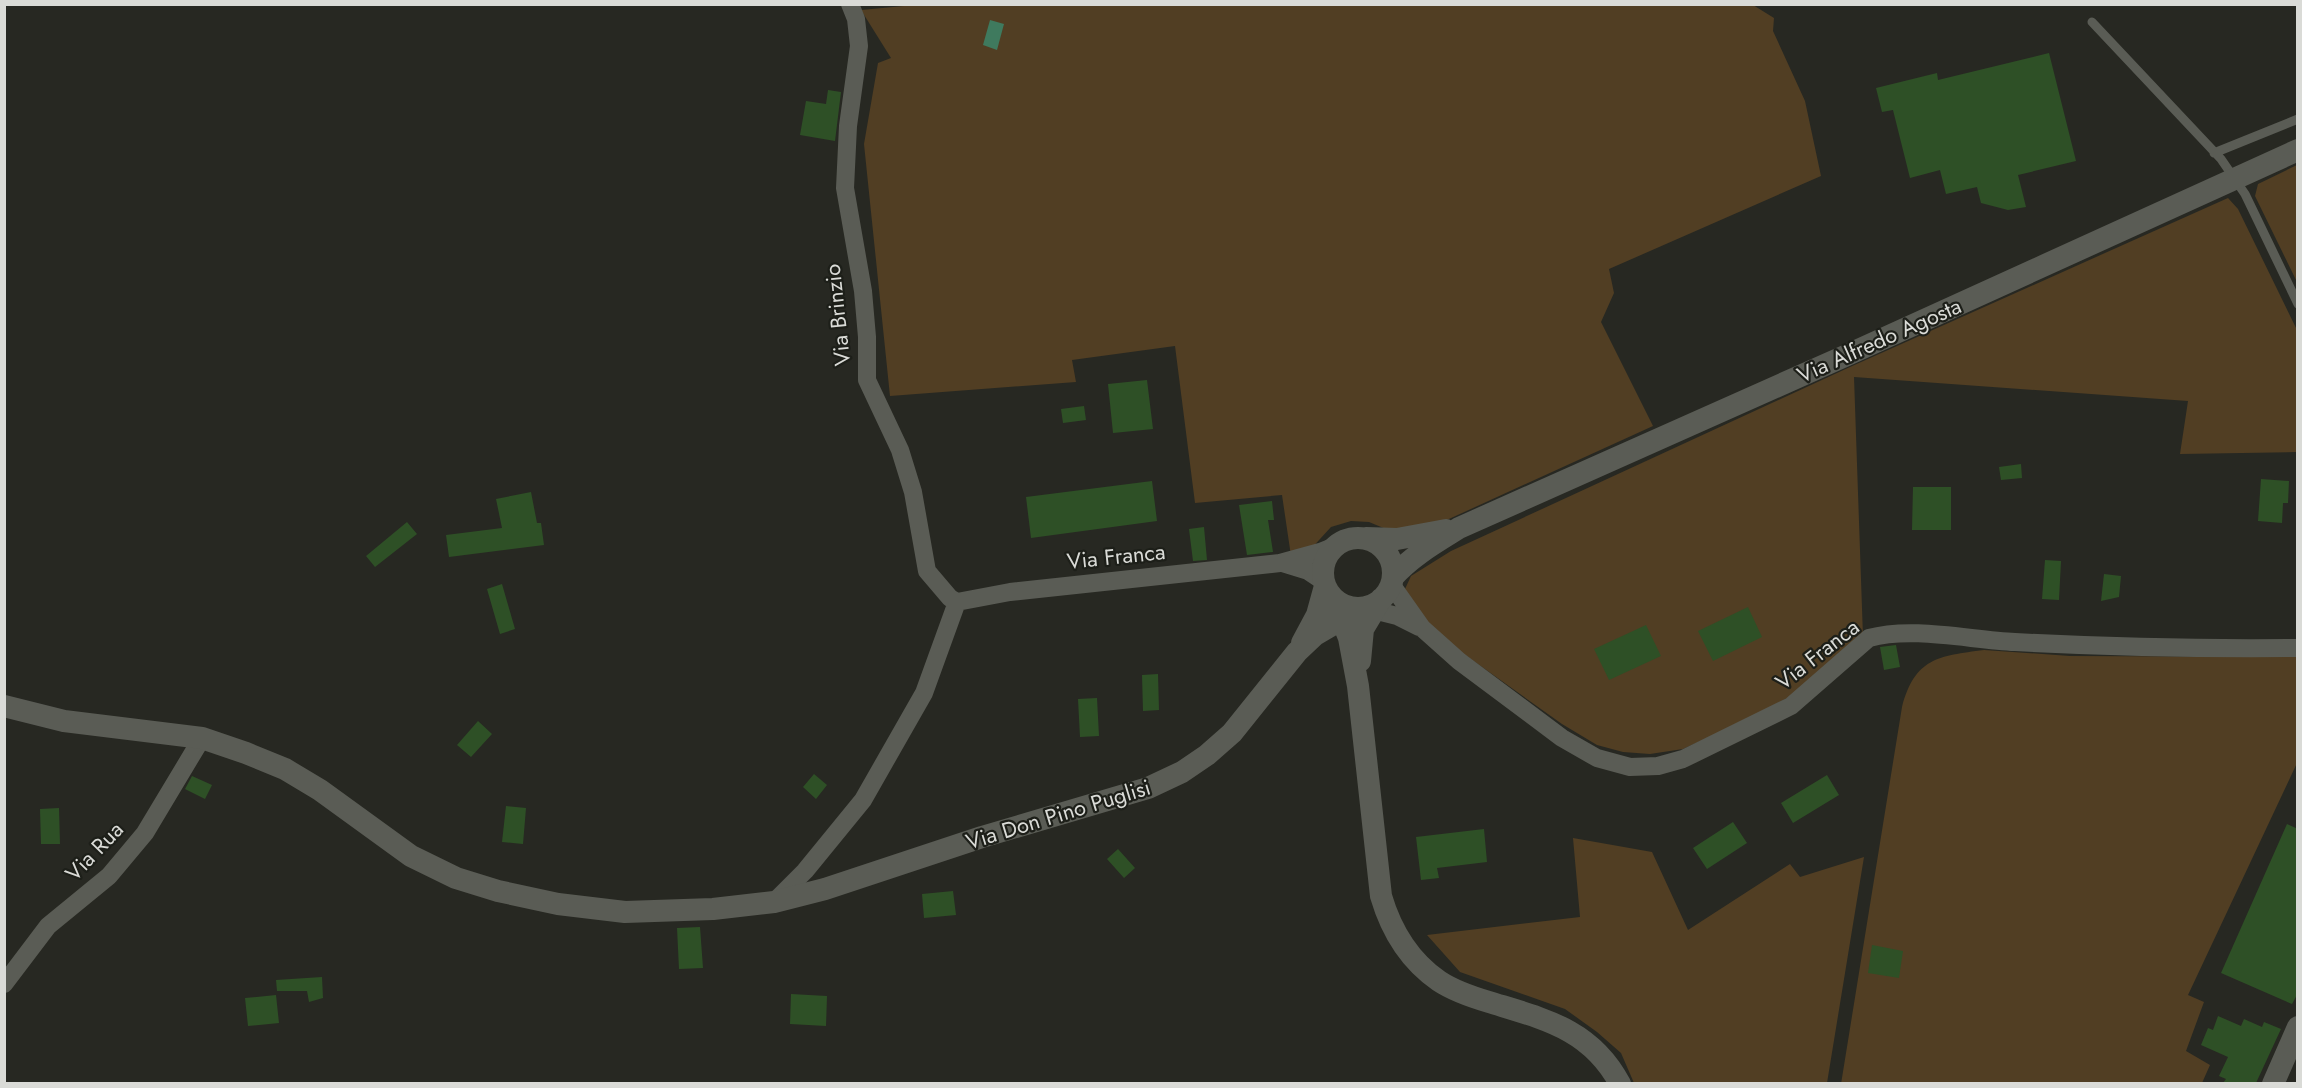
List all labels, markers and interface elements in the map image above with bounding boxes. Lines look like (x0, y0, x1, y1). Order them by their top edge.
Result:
street label: Via Brinzio (816, 262, 858, 368)
street label: Via Alfredo Agosta (1792, 289, 1966, 391)
street label: Via Franca (1065, 535, 1167, 577)
street label: Via Franca (1768, 611, 1866, 697)
street label: Via Don Pino Puglisi (962, 771, 1154, 857)
street label: Via Rua (58, 814, 130, 888)

